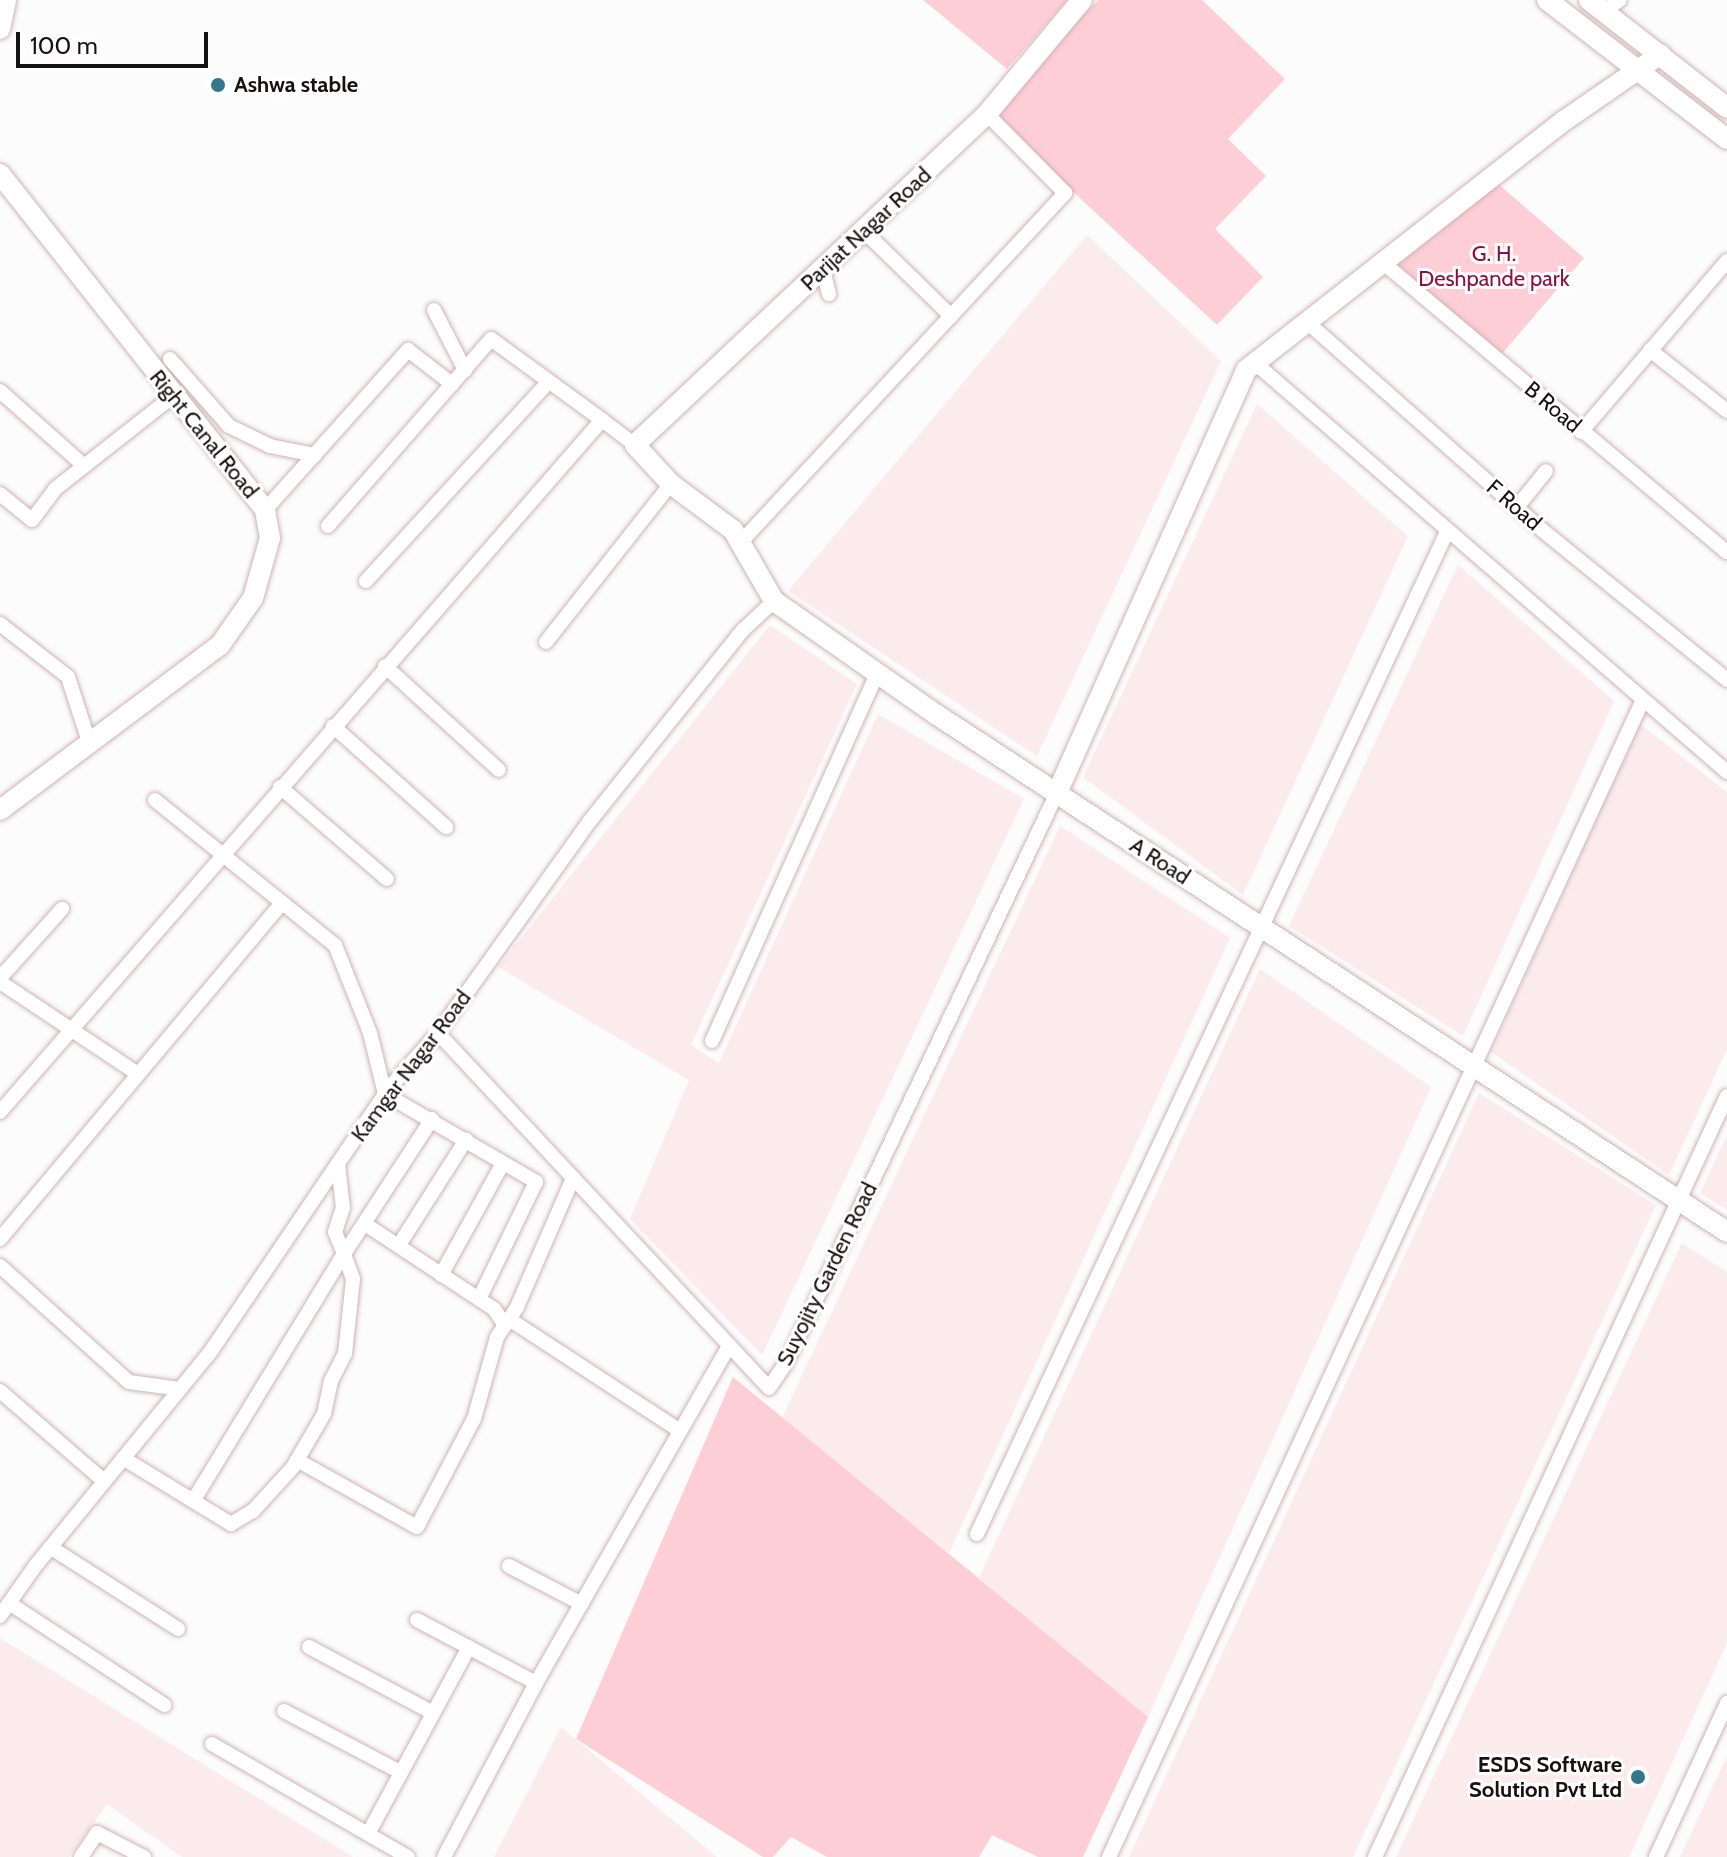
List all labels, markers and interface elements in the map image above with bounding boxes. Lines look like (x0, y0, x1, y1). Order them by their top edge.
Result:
scale bar (20, 16, 212, 66)
text: 100 m (30, 31, 98, 60)
place label: Ashwa stable (234, 72, 358, 98)
marker: Ashwa stable (209, 76, 227, 94)
street label: Parijat Nagar Road (795, 162, 937, 296)
park label: G. H. Deshpande park (1418, 240, 1570, 292)
street label: Right Canal Road (144, 364, 264, 504)
street label: B Road (1519, 376, 1587, 438)
street label: F Road (1481, 474, 1547, 536)
street label: A Road (1125, 832, 1195, 890)
street label: Kamgar Nagar Road (345, 985, 477, 1147)
street label: Suyojity Garden Road (771, 1178, 883, 1370)
place label: ESDS Software Solution Pvt Ltd (1469, 1751, 1622, 1802)
marker: ESDS Software Solution Pvt Ltd (1629, 1768, 1647, 1786)

